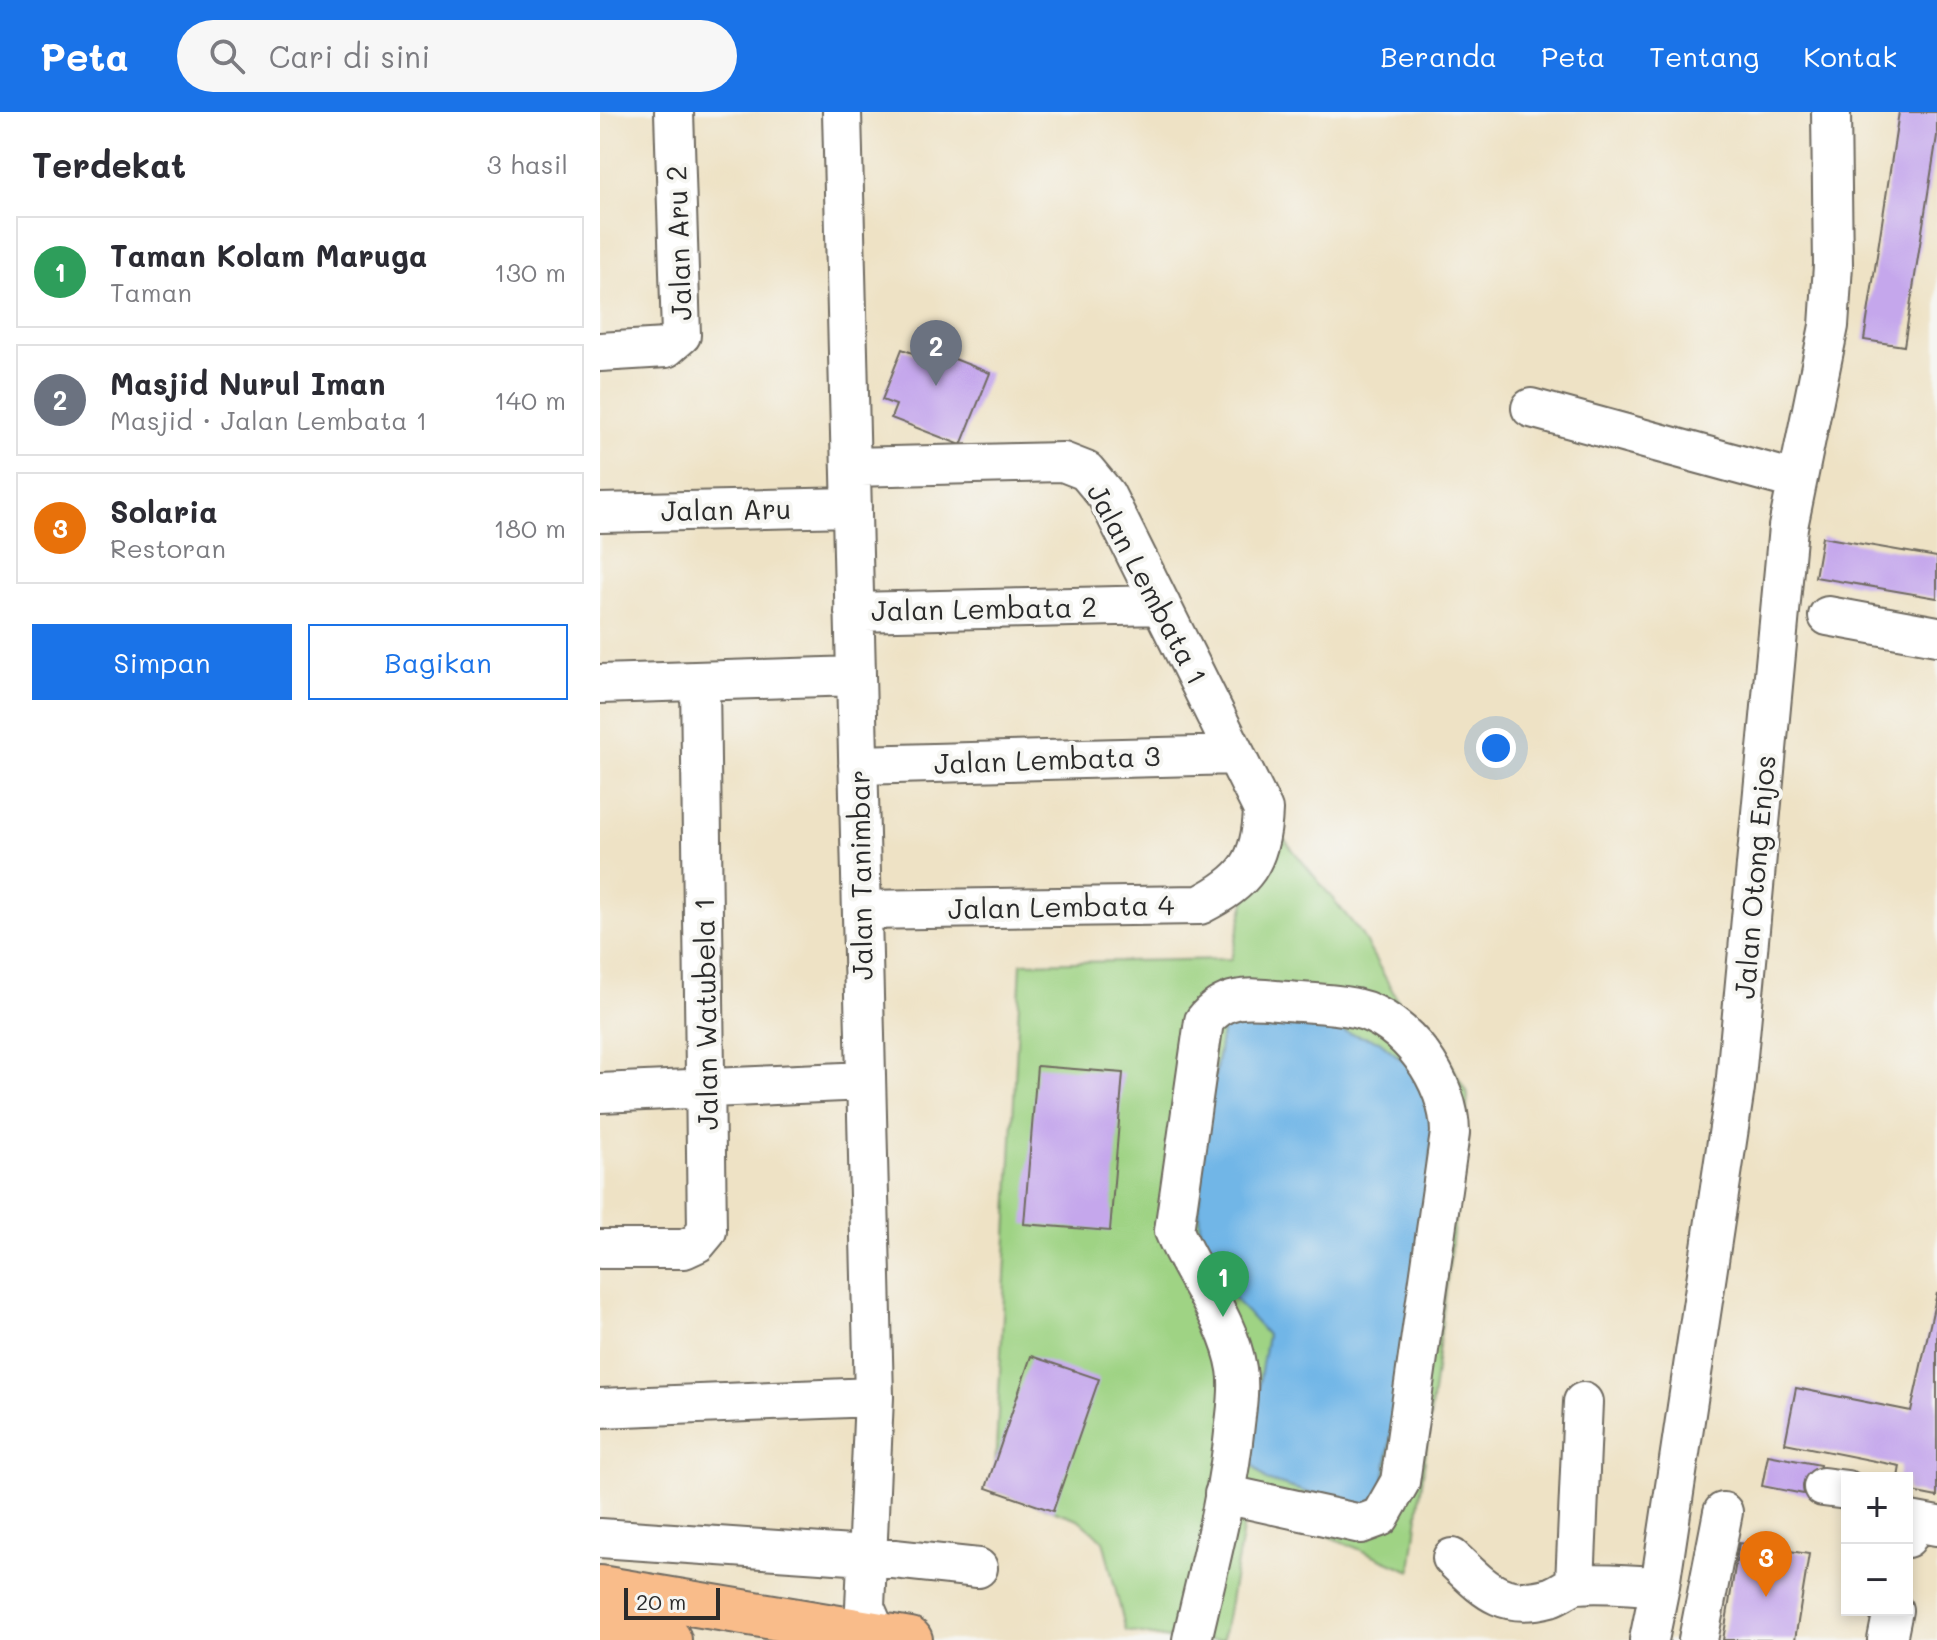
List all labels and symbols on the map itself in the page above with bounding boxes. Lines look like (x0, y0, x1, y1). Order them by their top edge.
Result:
street label: Jalan Aru 2 (657, 165, 699, 321)
pin: 2 (910, 320, 962, 386)
street label: Jalan Lembata 1 (1080, 477, 1216, 690)
street label: Jalan Aru (660, 490, 792, 528)
street label: Jalan Lembata 2 (871, 588, 1097, 628)
your location (1476, 728, 1516, 768)
street label: Jalan Lembata 3 (933, 737, 1161, 781)
street label: Jalan Otong Enjos (1725, 753, 1783, 1000)
street label: Jalan Tanimbar (840, 769, 880, 981)
street label: Jalan Lembata 4 (947, 886, 1175, 926)
street label: Jalan Watubela 1 (685, 897, 725, 1131)
pin: 1 (1197, 1251, 1249, 1317)
pin: 3 (1740, 1531, 1792, 1597)
scale bar (624, 1584, 720, 1620)

